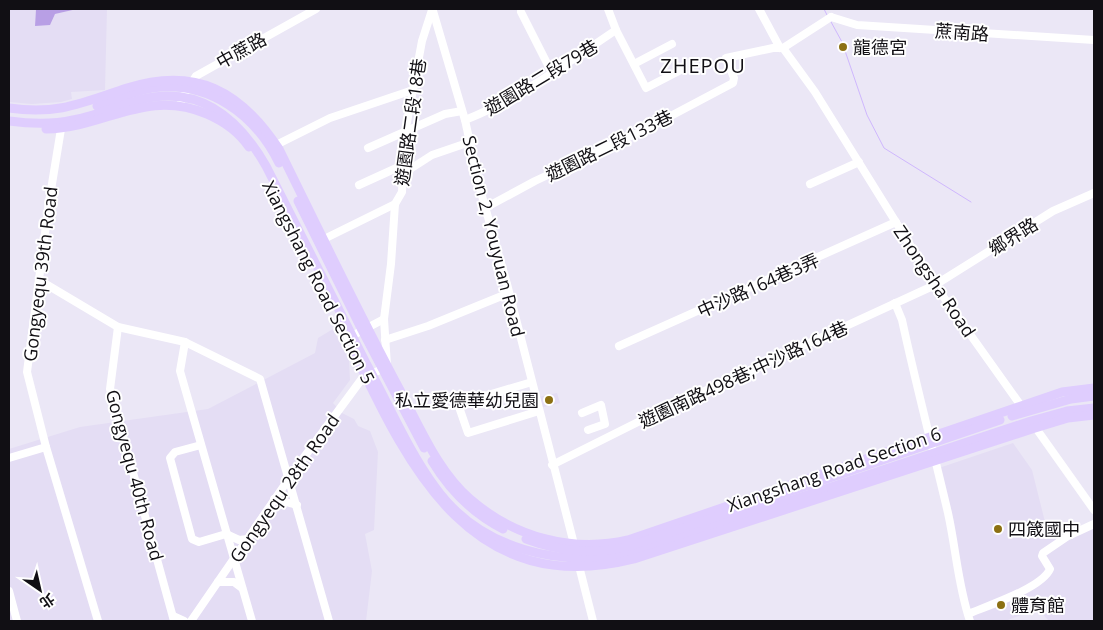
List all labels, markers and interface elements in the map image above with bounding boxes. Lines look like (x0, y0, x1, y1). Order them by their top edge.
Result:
street label: 蔗南路 (934, 18, 990, 46)
street label: 中蔗路 (212, 26, 270, 74)
street label: 遊園路二段79巷 (480, 34, 602, 120)
place label: 龍德宮 (853, 35, 907, 59)
marker: 龍德宮 (837, 41, 849, 53)
district label: ZHEPOU (660, 52, 746, 79)
street label: 遊園路二段18巷 (389, 57, 431, 187)
street label: 遊園路二段133巷 (541, 104, 677, 186)
street label: Section 2, Youyuan Road (457, 133, 531, 339)
street label: Xiangshang Road Section 5 (257, 176, 381, 388)
street label: Gongyequ 39th Road (17, 185, 63, 363)
street label: 鄉界路 (984, 212, 1042, 260)
street label: Zhongsha Road (889, 220, 981, 342)
street label: 中沙路164巷3弄 (693, 247, 823, 323)
street label: 遊園南路498巷;中沙路164巷 (634, 315, 852, 433)
street label: Gongyequ 40th Road (101, 387, 169, 563)
place label: 私立愛德華幼兒園 (395, 388, 539, 412)
marker: 私立愛德華幼兒園 (543, 394, 555, 406)
street label: Gongyequ 28th Road (224, 409, 344, 567)
street label: Xiangshang Road Section 6 (724, 421, 944, 517)
place label: 四箴國中 (1008, 517, 1080, 541)
marker: 四箴國中 (992, 523, 1004, 535)
north arrow (15, 565, 65, 615)
text: 北 (36, 589, 59, 613)
place label: 體育館 (1011, 593, 1065, 617)
marker: 體育館 (995, 599, 1007, 611)

